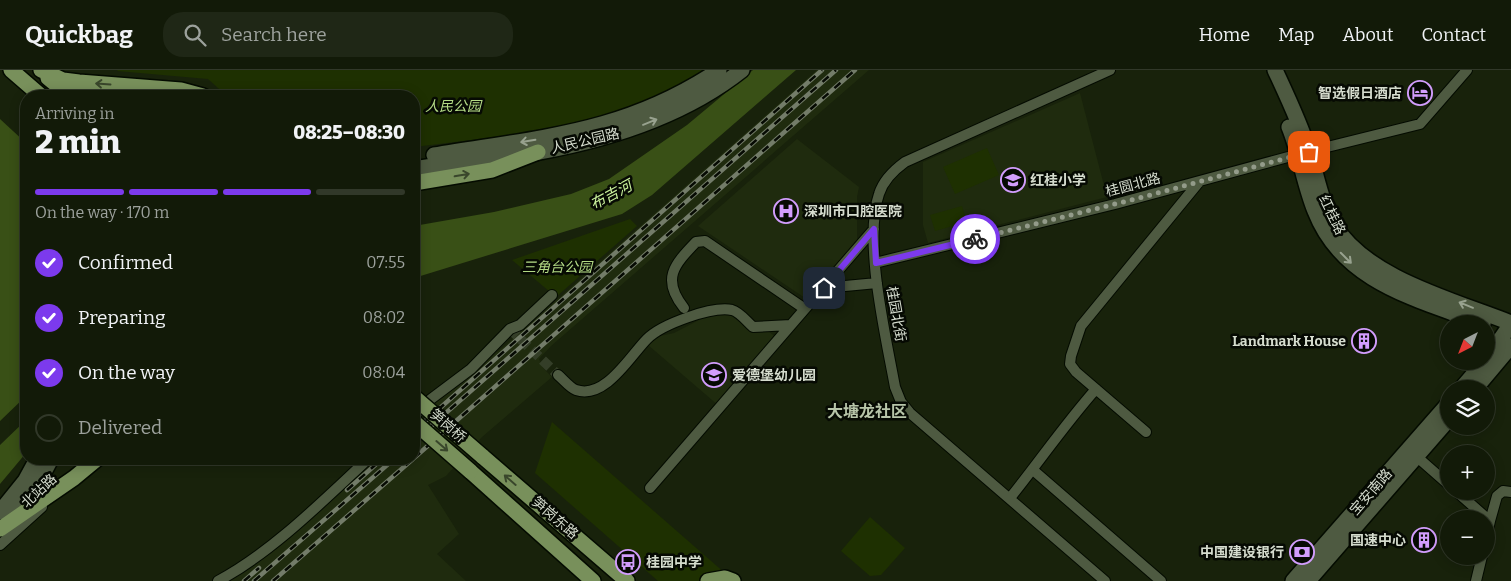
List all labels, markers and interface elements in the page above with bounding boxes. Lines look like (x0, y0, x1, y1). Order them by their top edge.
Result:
search box (163, 12, 513, 57)
text: Quickbag (25, 21, 133, 49)
icon: search (181, 21, 209, 49)
text: Search here (221, 23, 327, 46)
text: Home (1199, 24, 1250, 46)
text: Map (1278, 24, 1314, 46)
text: About (1342, 24, 1393, 46)
text: Contact (1421, 24, 1486, 46)
one-way arrow (95, 79, 111, 89)
hotel icon: 智选假日酒店 (1407, 80, 1433, 106)
place label: 智选假日酒店 (1318, 85, 1402, 102)
park label: 人民公园 (425, 98, 483, 115)
text: Arriving in (35, 104, 114, 123)
one-way arrow (642, 117, 657, 126)
text: 08:25–08:30 (293, 121, 405, 144)
text: 2 min (35, 123, 121, 161)
street label: 人民公园路 (549, 125, 621, 157)
pin (1288, 131, 1330, 173)
one-way arrow (520, 136, 536, 146)
icon: bag (1295, 138, 1323, 166)
school or university icon: 红桂小学 (1000, 167, 1026, 193)
one-way arrow (453, 169, 469, 179)
street label: 桂圆北路 (1104, 170, 1162, 200)
place label: 红桂小学 (1030, 172, 1086, 189)
water label: 布吉河 (587, 175, 638, 214)
street label: 红桂路 (1315, 192, 1349, 238)
hospital icon: 深圳市口腔医院 (773, 198, 799, 224)
text: On the way · 170 m (35, 203, 169, 222)
place label: 深圳市口腔医院 (804, 203, 902, 220)
courier (950, 214, 1000, 264)
icon: bike (961, 225, 989, 253)
icon: check (35, 249, 63, 277)
text: Confirmed (78, 251, 173, 274)
one-way arrow (1339, 252, 1352, 264)
text: 07:55 (366, 253, 405, 272)
park label: 三角台公园 (522, 259, 594, 276)
pin (803, 267, 845, 309)
icon: home (810, 274, 838, 302)
street label: 桂园北街 (883, 285, 909, 343)
one-way arrow (1459, 300, 1474, 309)
icon: check (35, 304, 63, 332)
text: Preparing (78, 306, 166, 329)
text: 08:02 (363, 308, 405, 327)
north arrow (1440, 315, 1495, 370)
map controls (1440, 315, 1495, 565)
building icon: Landmark House (1351, 328, 1377, 354)
place label: Landmark House (1232, 333, 1346, 350)
icon: check (35, 359, 63, 387)
text: On the way (78, 361, 175, 384)
school or university icon: 爱德堡幼儿园 (701, 362, 727, 388)
text: 08:04 (362, 363, 405, 382)
place label: 爱德堡幼儿园 (732, 367, 816, 384)
button: layers (1440, 380, 1495, 435)
district label: 大塘龙社区 (827, 402, 907, 421)
street label: 笋岗桥 (427, 406, 469, 446)
text: Delivered (78, 416, 162, 439)
one-way arrow (435, 441, 448, 452)
button: + (1440, 445, 1495, 500)
street label: 宝安南路 (1346, 465, 1396, 519)
street label: 北站路 (18, 470, 60, 512)
one-way arrow (504, 475, 517, 486)
street label: 笋岗东路 (528, 493, 582, 543)
button: − (1440, 510, 1495, 565)
building icon: 国速中心 (1411, 527, 1437, 553)
place label: 国速中心 (1350, 532, 1406, 549)
bank icon: 中国建设银行 (1289, 539, 1315, 565)
place label: 中国建设银行 (1200, 544, 1284, 561)
bus stop icon: 桂园中学 (615, 549, 641, 575)
place label: 桂园中学 (646, 554, 702, 571)

